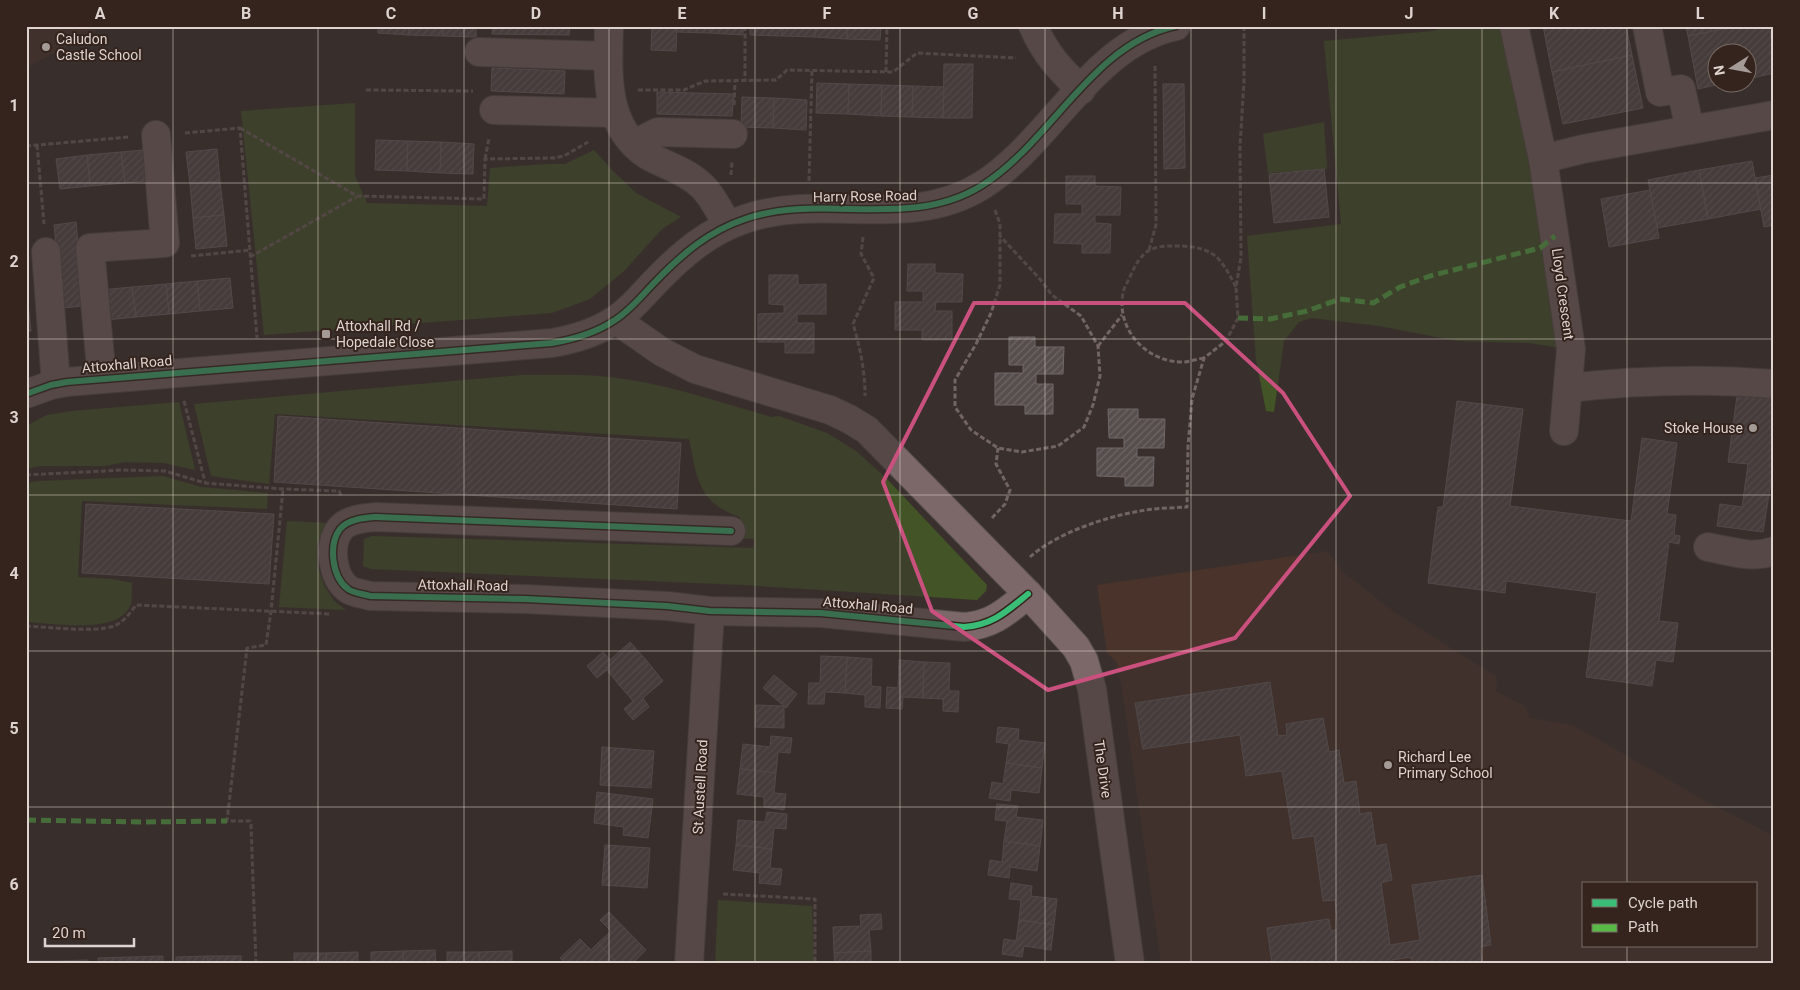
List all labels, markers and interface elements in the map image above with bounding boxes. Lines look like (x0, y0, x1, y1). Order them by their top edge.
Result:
text: A (95, 4, 106, 23)
text: B (241, 4, 251, 23)
text: C (386, 4, 396, 23)
text: D (531, 4, 541, 23)
text: E (678, 4, 687, 23)
text: F (823, 4, 832, 23)
text: G (968, 4, 979, 23)
text: H (1112, 4, 1124, 23)
text: I (1262, 4, 1266, 23)
text: J (1405, 4, 1413, 23)
text: K (1549, 4, 1560, 23)
text: L (1696, 4, 1705, 23)
place label: Caludon Castle School (56, 31, 142, 63)
marker: Caludon Castle School (40, 41, 52, 53)
north arrow (1708, 42, 1758, 92)
text: N (1710, 64, 1728, 77)
text: 1 (9, 96, 19, 115)
street label: Harry Rose Road (813, 187, 917, 205)
street label: Lloyd Crescent (1549, 247, 1577, 341)
text: 2 (9, 252, 19, 271)
place label: Attoxhall Rd / Hopedale Close (336, 318, 434, 350)
marker: Attoxhall Rd / Hopedale Close (320, 328, 332, 340)
street label: Attoxhall Road (81, 352, 173, 376)
text: 3 (9, 408, 19, 427)
place label: Stoke House (1664, 420, 1743, 436)
marker: Stoke House (1747, 422, 1759, 434)
text: 4 (9, 564, 19, 583)
street label: Attoxhall Road (418, 576, 508, 594)
street label: Attoxhall Road (822, 593, 914, 617)
text: 5 (9, 719, 19, 738)
street label: St Austell Road (690, 739, 710, 835)
street label: The Drive (1091, 739, 1115, 799)
place label: Richard Lee Primary School (1398, 749, 1493, 781)
marker: Richard Lee Primary School (1382, 759, 1394, 771)
text: 6 (9, 875, 19, 894)
legend (1582, 882, 1758, 948)
text: Cycle path (1628, 894, 1698, 912)
scale bar (45, 915, 134, 947)
text: Path (1628, 918, 1659, 936)
text: 20 m (52, 924, 86, 942)

